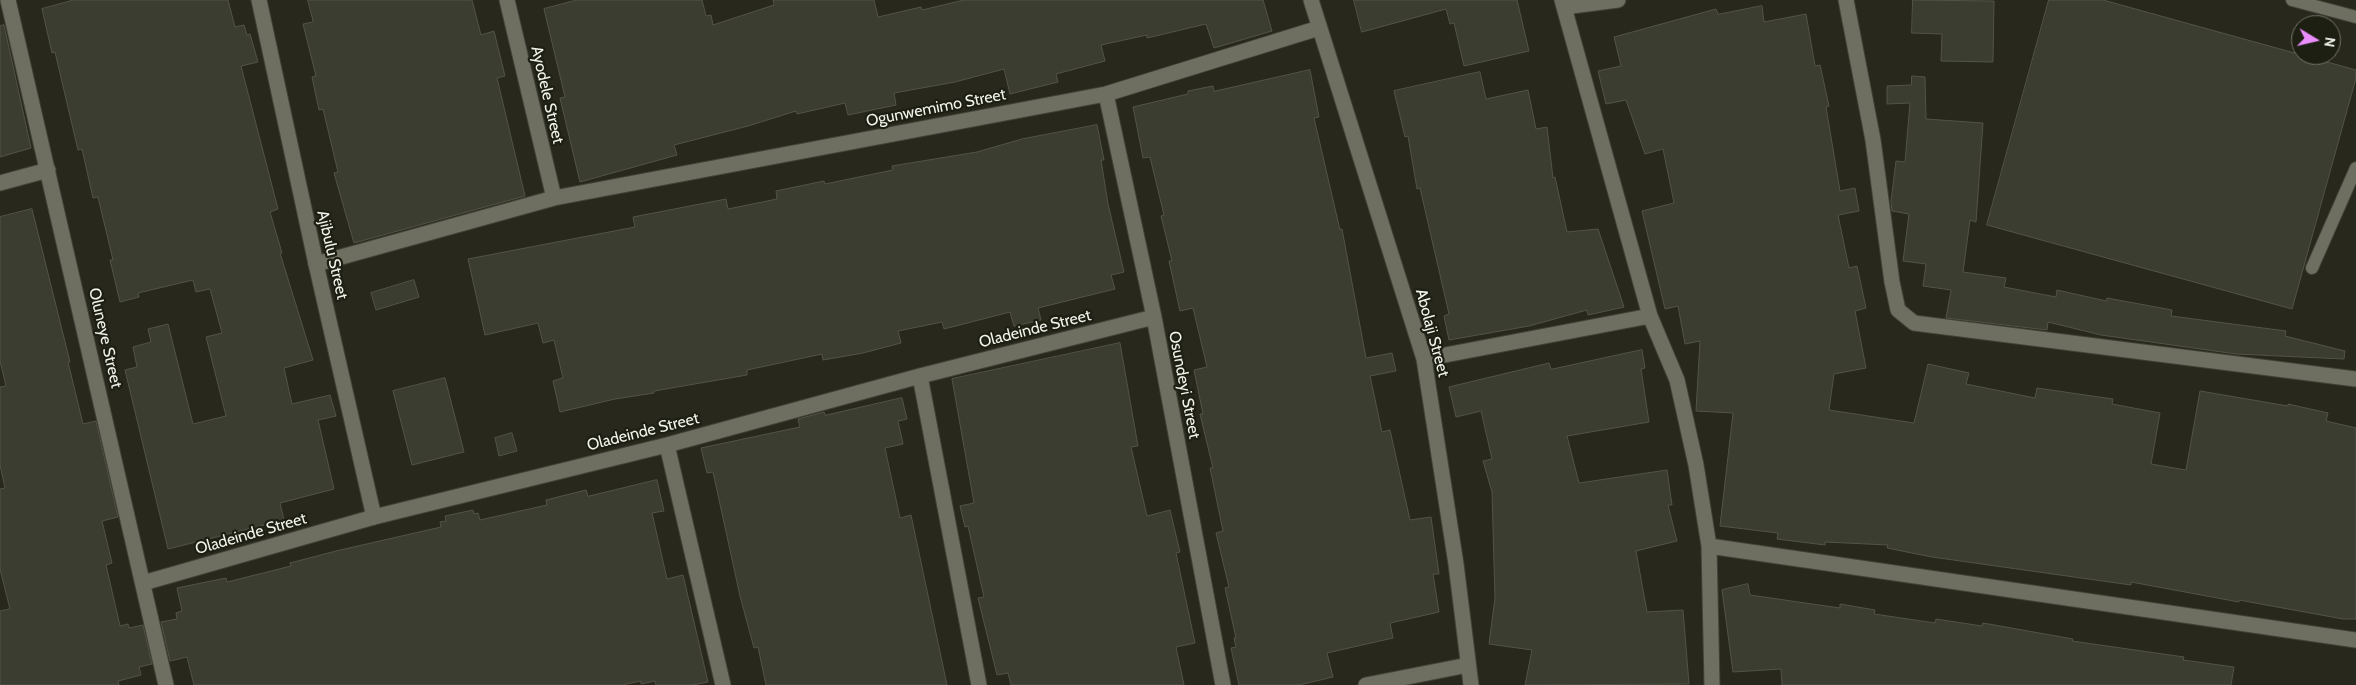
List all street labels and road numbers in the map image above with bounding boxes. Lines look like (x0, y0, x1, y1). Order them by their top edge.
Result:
street label: Ayodele Street (526, 44, 568, 146)
street label: Ogunwemimo Street (864, 85, 1008, 131)
street label: Ajibulu Street (312, 209, 352, 301)
street label: Oluneye Street (84, 286, 126, 390)
street label: Abolaji Street (1411, 287, 1453, 379)
street label: Oladeinde Street (977, 306, 1093, 352)
street label: Osundeyi Street (1164, 329, 1204, 441)
street label: Oladeinde Street (585, 409, 701, 455)
street label: Oladeinde Street (193, 509, 309, 559)

